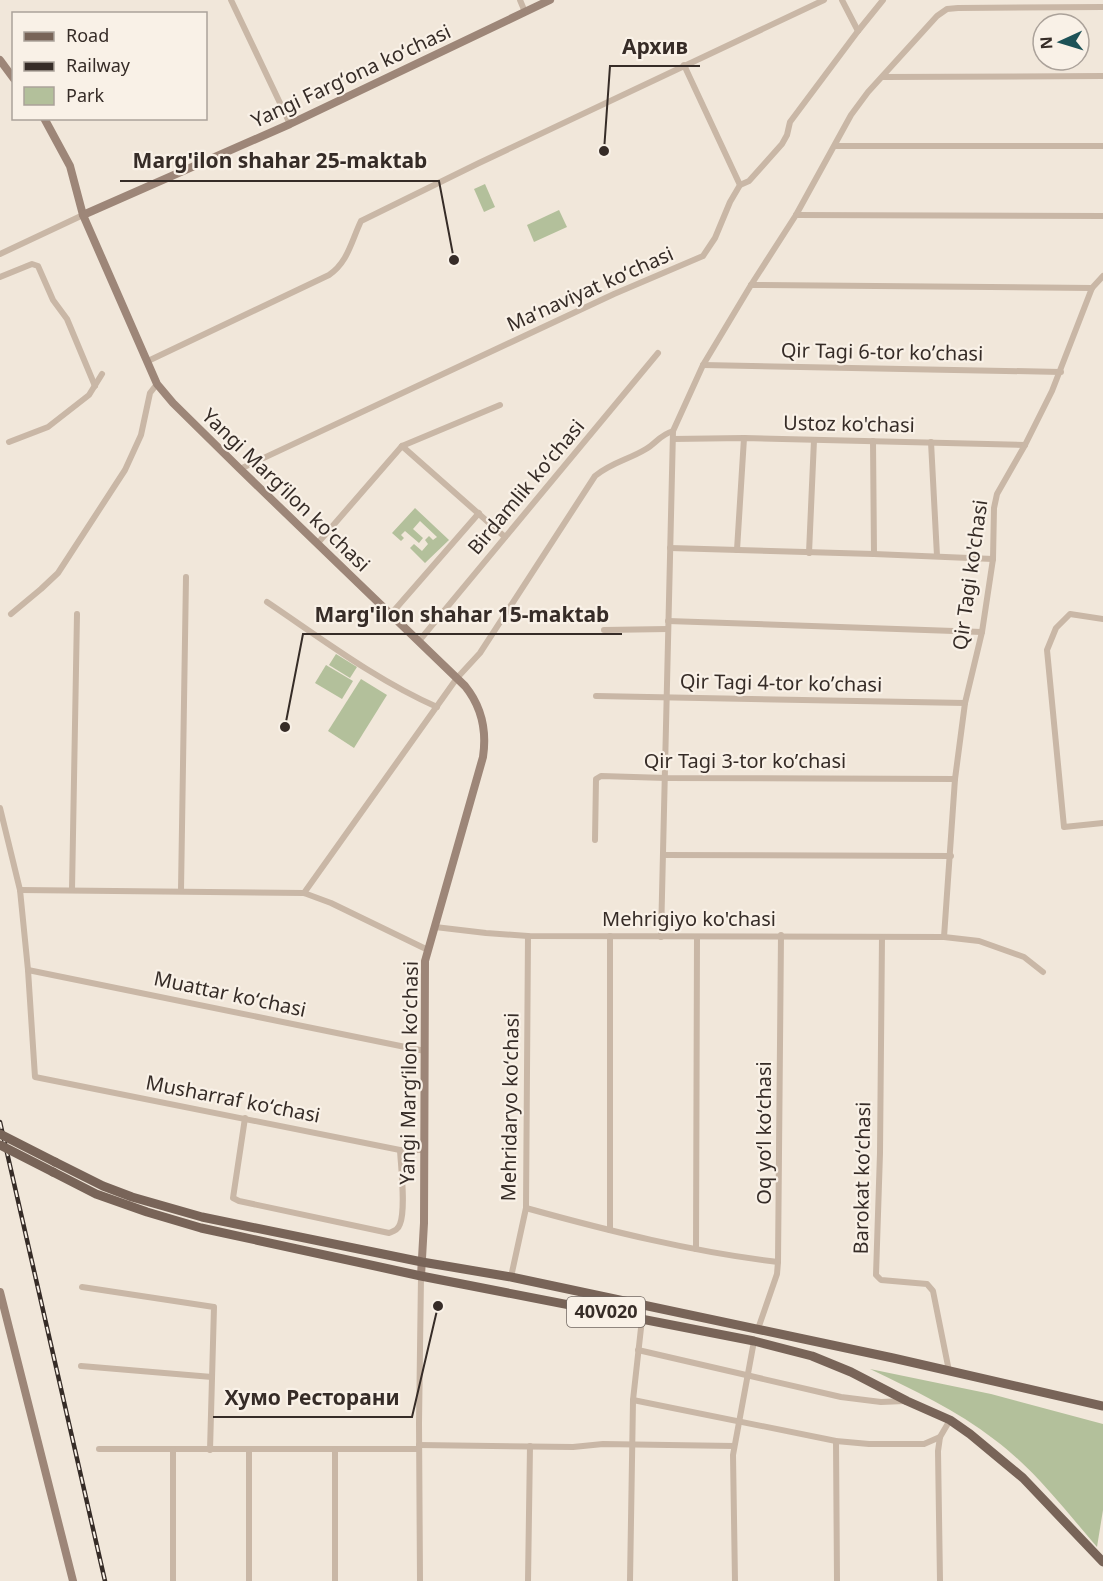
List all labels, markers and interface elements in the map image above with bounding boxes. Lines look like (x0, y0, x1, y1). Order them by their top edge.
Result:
legend (12, 12, 207, 120)
north arrow (1031, 12, 1091, 72)
street label: Yangi Fargʻona koʻchasi (247, 17, 455, 134)
text: Road (66, 23, 109, 47)
callout: Архив (610, 27, 700, 66)
text: Архив (622, 32, 688, 60)
text: N (1035, 36, 1057, 50)
text: Railway (66, 53, 131, 77)
text: Park (66, 83, 104, 107)
callout: Marg'ilon shahar 25-maktab (120, 142, 439, 181)
text: Marg'ilon shahar 25-maktab (133, 146, 427, 174)
street label: Maʻnaviyat koʻchasi (502, 240, 677, 337)
street label: Qir Tagi 6-tor koʼchasi (781, 336, 983, 367)
street label: Yangi Margʻilon koʻchasi (196, 402, 376, 577)
street label: Ustoz ko'chasi (783, 409, 915, 438)
street label: Birdamlik koʻchasi (461, 413, 590, 560)
street label: Qir Tagi ko'chasi (946, 498, 993, 652)
callout: Marg'ilon shahar 15-maktab (303, 595, 622, 634)
text: Marg'ilon shahar 15-maktab (315, 600, 609, 628)
street label: Qir Tagi 4-tor koʼchasi (680, 667, 882, 698)
street label: Qir Tagi 3-tor koʼchasi (644, 747, 846, 774)
street label: Mehrigiyo ko'chasi (602, 905, 776, 932)
street label: Yangi Margʻilon koʻchasi (393, 961, 424, 1185)
street label: Muattar koʻchasi (151, 964, 309, 1023)
street label: Mehridaryo koʻchasi (494, 1012, 525, 1202)
street label: Oq yoʻl koʻchasi (750, 1061, 777, 1205)
street label: Musharraf koʻchasi (144, 1068, 323, 1129)
street label: Barokat koʻchasi (847, 1101, 876, 1255)
road number: 40V020 (567, 1297, 645, 1327)
callout: Хумо Ресторани (213, 1378, 412, 1417)
text: Хумо Ресторани (224, 1383, 400, 1411)

